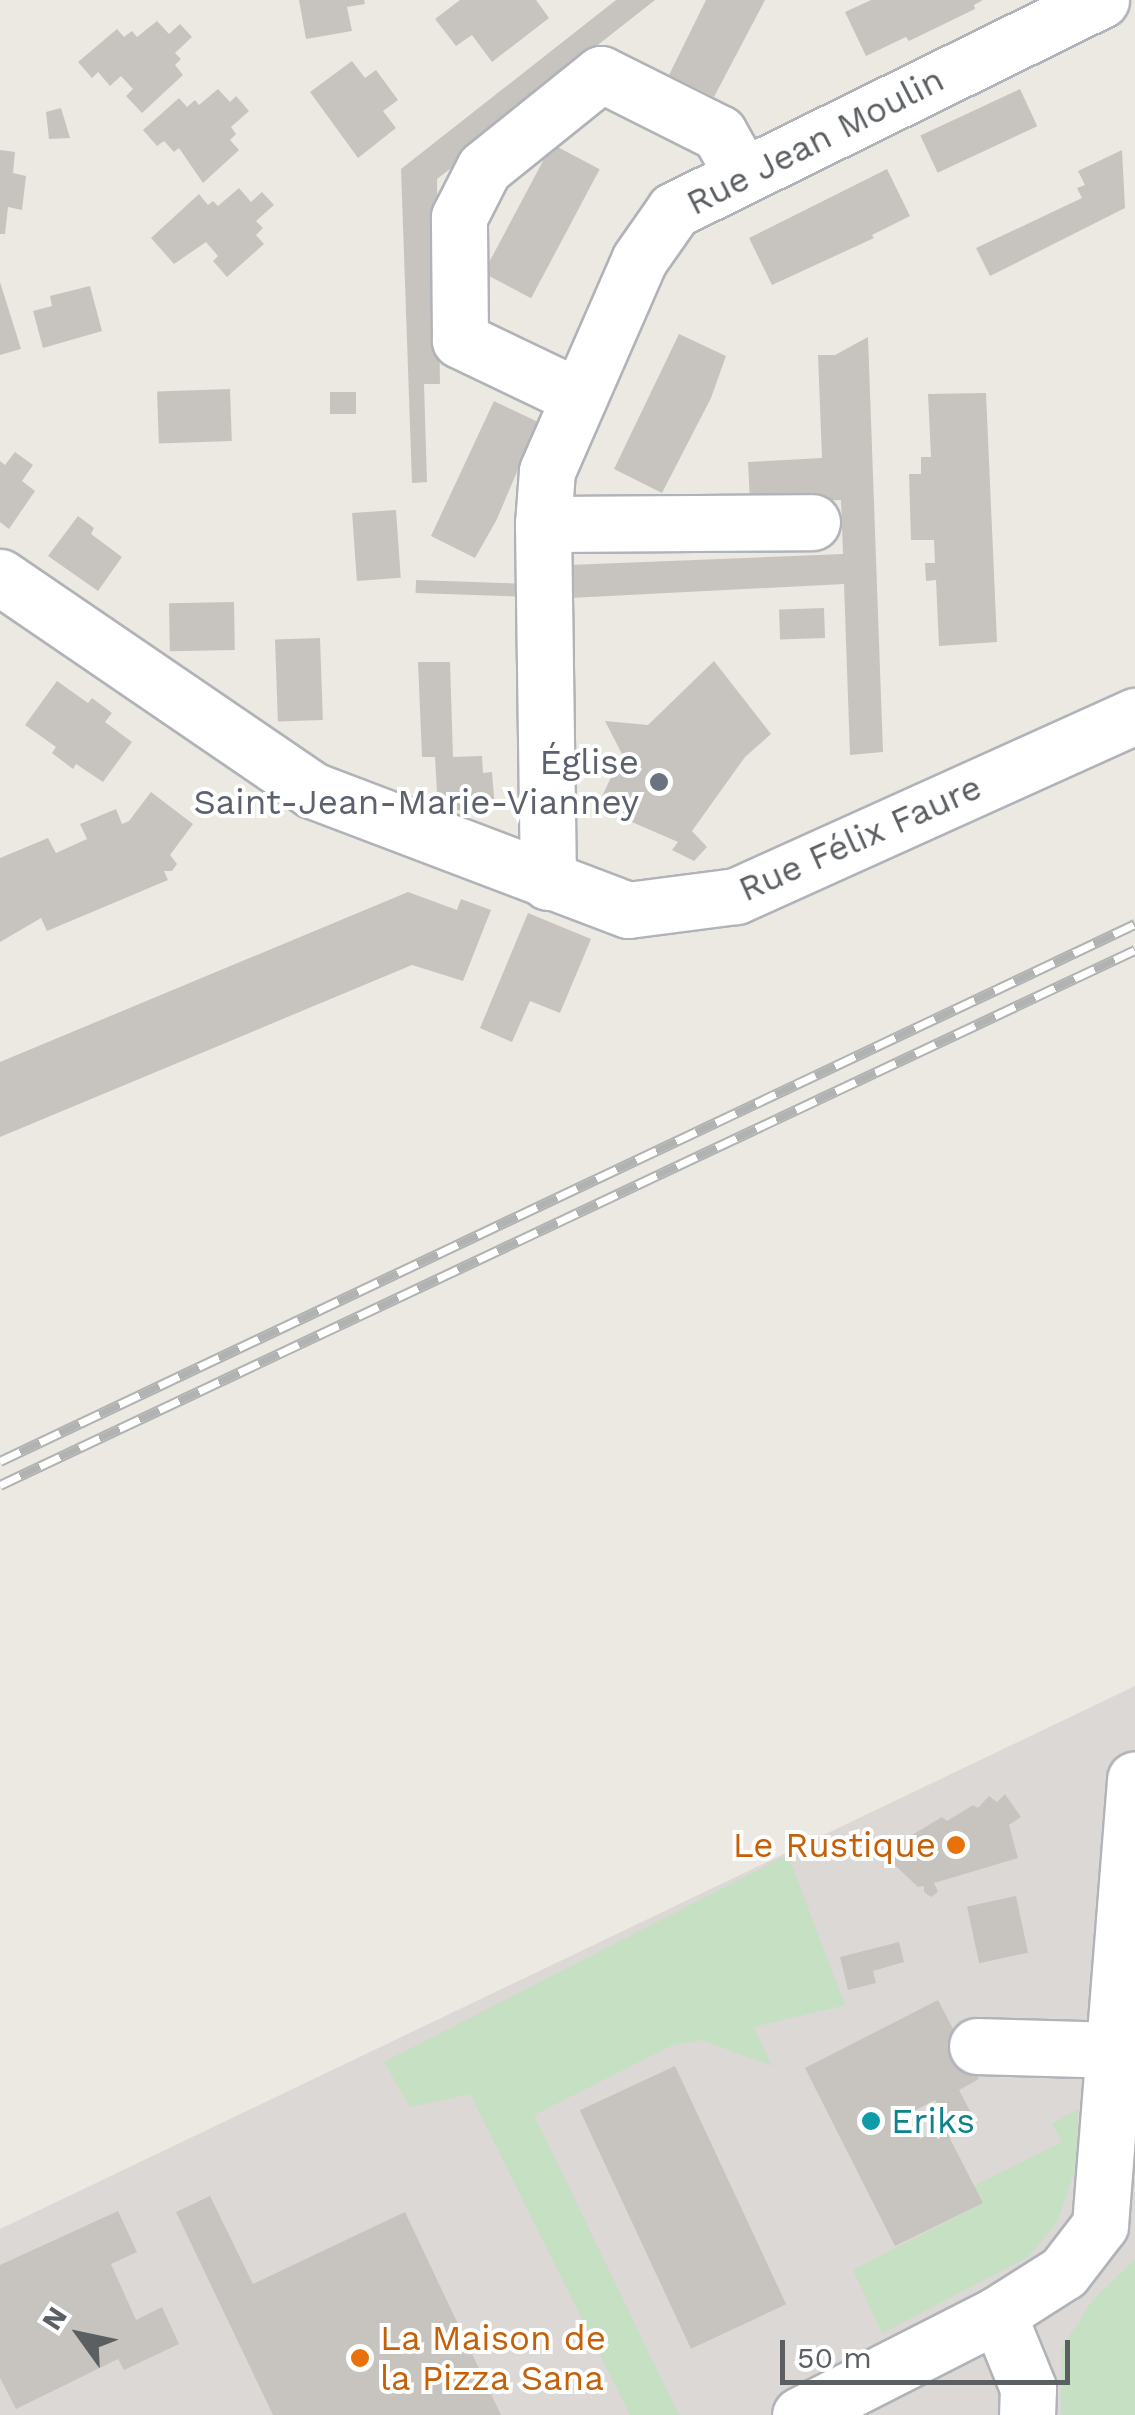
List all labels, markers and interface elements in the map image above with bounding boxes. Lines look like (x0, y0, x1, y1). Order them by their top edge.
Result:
street label: Rue Jean Moulin (679, 58, 951, 224)
place label: Église Saint-Jean-Marie-Vianney (193, 741, 639, 823)
street label: Rue Félix Faure (732, 766, 988, 910)
marker: Église Saint-Jean-Marie-Vianney (648, 771, 670, 793)
place label: Le Rustique (733, 1824, 936, 1866)
marker: Le Rustique (945, 1834, 967, 1856)
place label: Eriks (891, 2100, 975, 2142)
marker: Eriks (860, 2110, 882, 2132)
north arrow (30, 2285, 130, 2385)
text: N (35, 2301, 74, 2336)
place label: La Maison de la Pizza Sana (380, 2317, 607, 2399)
scale bar (785, 2320, 1075, 2382)
text: 50 m (797, 2340, 872, 2375)
marker: La Maison de la Pizza Sana (349, 2347, 371, 2369)

